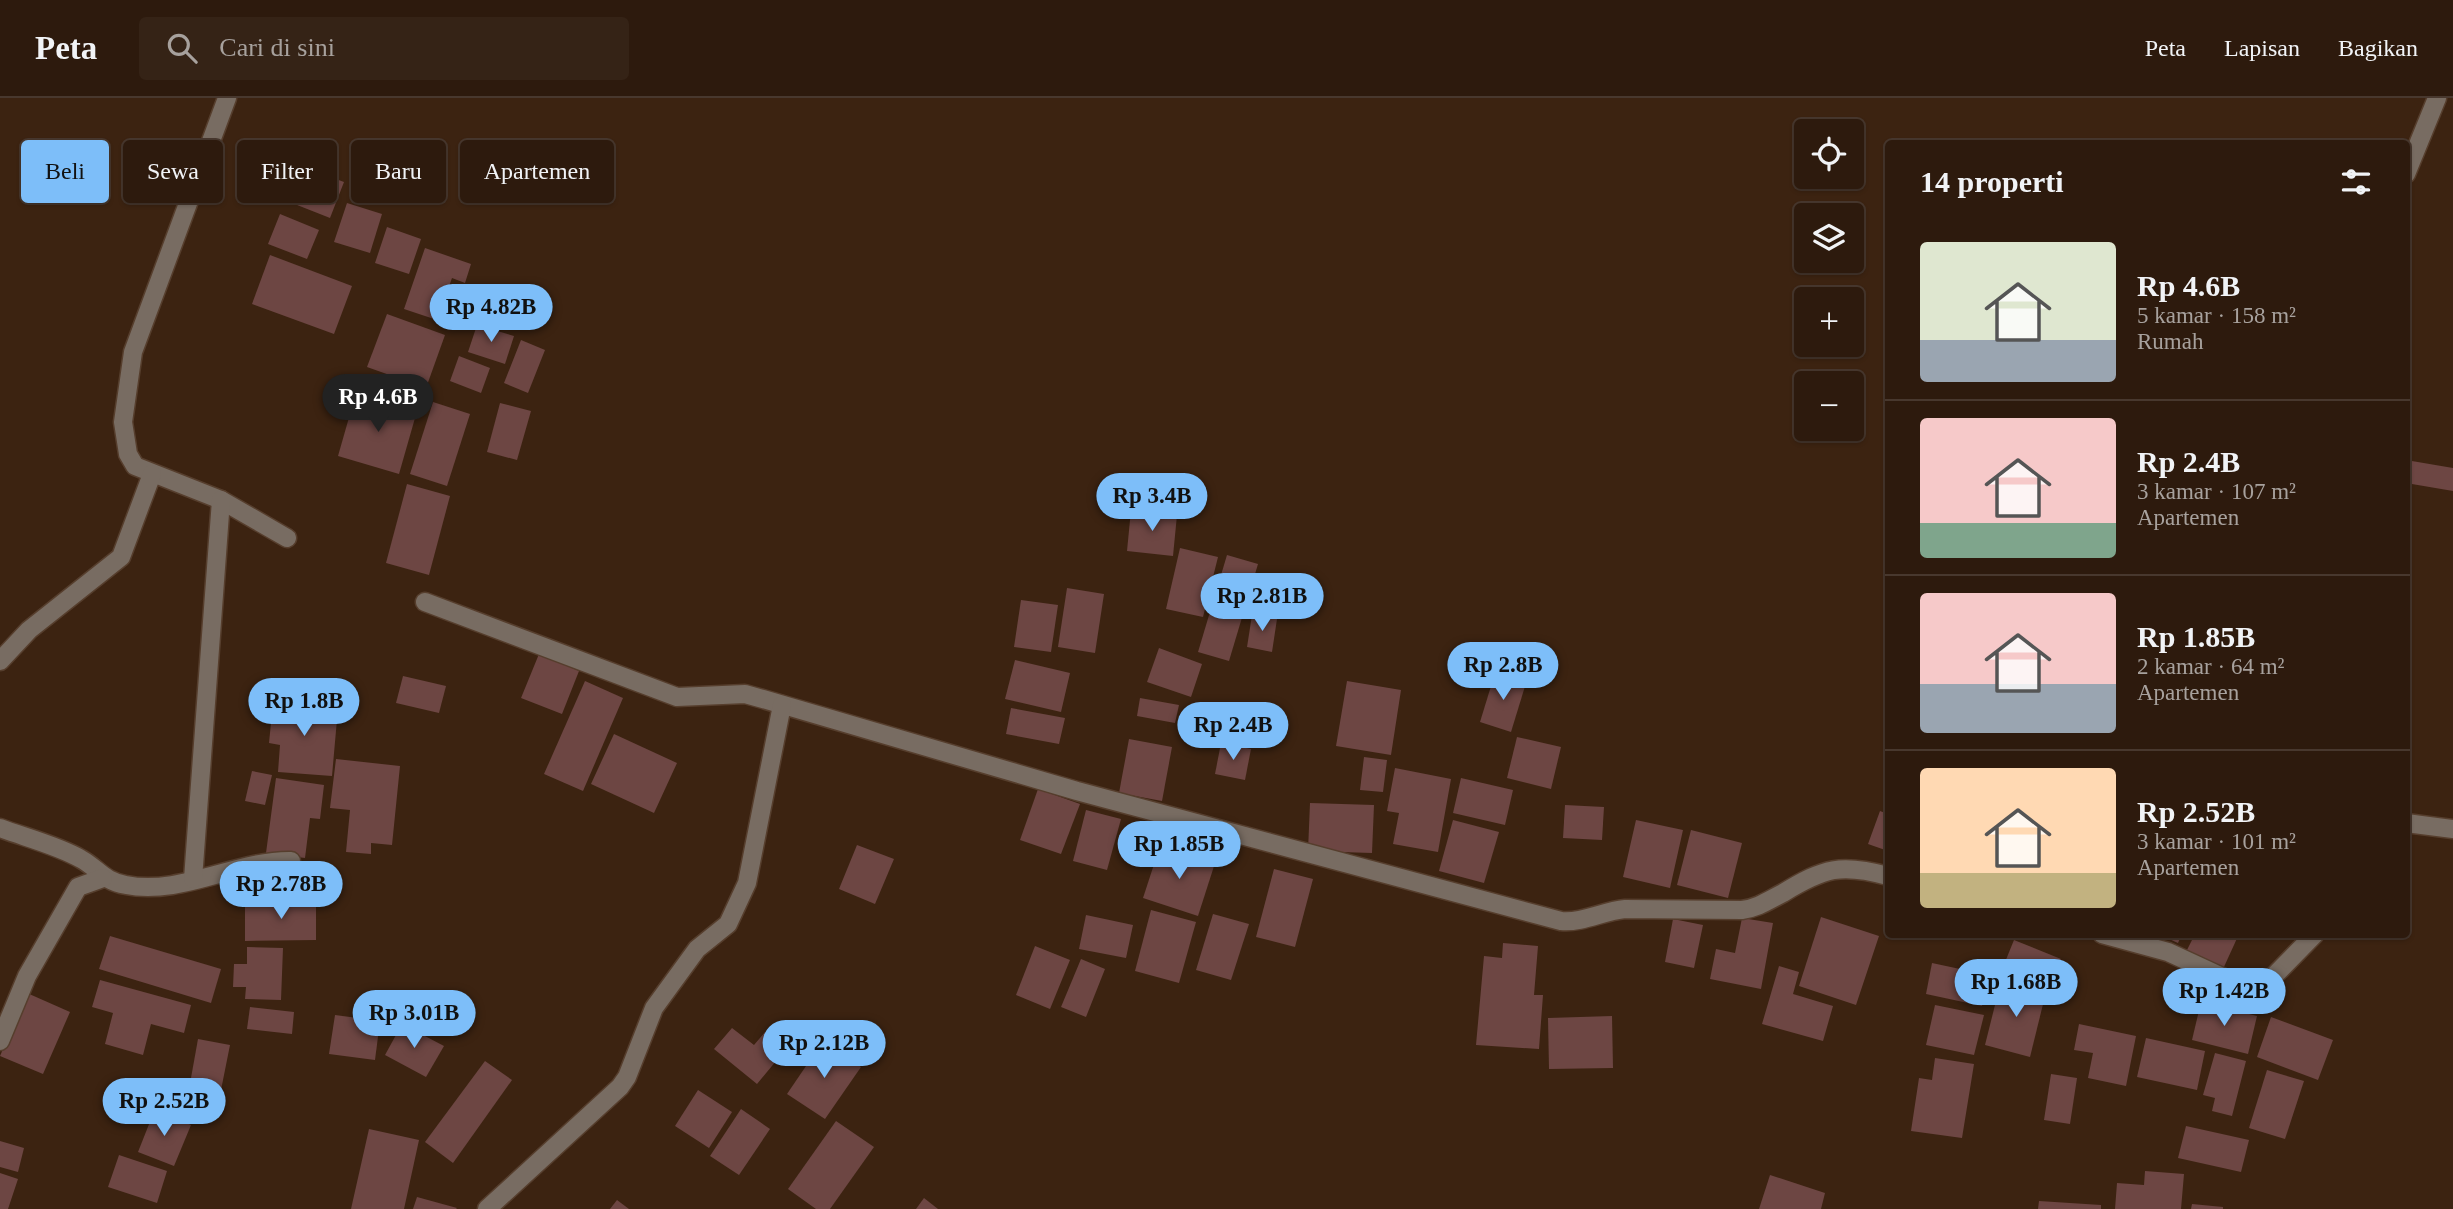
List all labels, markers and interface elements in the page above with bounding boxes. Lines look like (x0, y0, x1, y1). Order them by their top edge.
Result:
search box (139, 17, 629, 80)
icon: search (163, 29, 201, 67)
text: Peta (35, 30, 97, 66)
text: Cari di sini (219, 33, 335, 62)
text: Peta (2145, 35, 2186, 61)
text: Lapisan (2224, 35, 2300, 61)
text: Bagikan (2338, 35, 2418, 61)
map controls (1794, 119, 1864, 441)
button: locate (1794, 119, 1864, 189)
chip: Beli (21, 140, 109, 203)
chip: Sewa (123, 140, 223, 203)
chip: Filter (237, 140, 337, 203)
chip: Baru (351, 140, 446, 203)
chip: Apartemen (460, 140, 614, 203)
icon: filters (2337, 163, 2375, 201)
text: 14 properti (1920, 165, 2064, 198)
button: layers (1794, 203, 1864, 273)
text: Rp 4.6B (2137, 269, 2240, 302)
icon: home (1976, 270, 2060, 354)
pin: Rp 4.82B (419, 285, 563, 344)
button: + (1794, 287, 1864, 357)
text: Rp 4.82B (446, 294, 536, 319)
text: 5 kamar · 158 m² (2137, 303, 2296, 328)
text: Rumah (2137, 329, 2203, 354)
button: − (1794, 371, 1864, 441)
pin: Rp 4.6B (313, 374, 443, 434)
text: Rp 4.6B (338, 384, 418, 409)
text: Rp 2.4B (2137, 445, 2240, 478)
icon: home (1976, 446, 2060, 530)
pin: Rp 3.4B (1087, 474, 1217, 533)
text: 3 kamar · 107 m² (2137, 479, 2296, 504)
text: Rp 3.4B (1112, 483, 1192, 508)
text: Apartemen (2137, 505, 2239, 530)
pin: Rp 2.81B (1190, 574, 1334, 633)
text: Rp 2.81B (1217, 583, 1307, 608)
text: Rp 1.85B (2137, 620, 2255, 653)
icon: home (1976, 621, 2060, 705)
pin: Rp 2.8B (1438, 642, 1568, 702)
text: Rp 2.8B (1463, 652, 1543, 677)
text: 2 kamar · 64 m² (2137, 654, 2284, 679)
pin: Rp 1.8B (239, 678, 369, 738)
text: Apartemen (2137, 680, 2239, 705)
text: Rp 1.8B (264, 688, 344, 713)
pin: Rp 2.4B (1168, 702, 1298, 762)
text: Rp 2.4B (1193, 712, 1273, 737)
text: Rp 2.52B (2137, 795, 2255, 828)
icon: home (1976, 796, 2060, 880)
pin: Rp 1.85B (1107, 822, 1251, 881)
text: 3 kamar · 101 m² (2137, 829, 2296, 854)
text: Rp 1.85B (1134, 831, 1224, 856)
text: Apartemen (2137, 855, 2239, 880)
pin: Rp 2.78B (209, 862, 353, 921)
text: Rp 2.78B (236, 871, 326, 896)
pin: Rp 1.68B (1944, 960, 2088, 1019)
pin: Rp 1.42B (2152, 968, 2296, 1028)
text: Rp 1.68B (1971, 969, 2061, 994)
text: Rp 1.42B (2179, 978, 2269, 1003)
pin: Rp 3.01B (342, 990, 486, 1050)
text: Rp 3.01B (369, 1000, 459, 1025)
pin: Rp 2.12B (752, 1020, 896, 1080)
text: Rp 2.12B (779, 1030, 869, 1055)
pin: Rp 2.52B (92, 1079, 236, 1138)
text: Rp 2.52B (119, 1088, 209, 1113)

